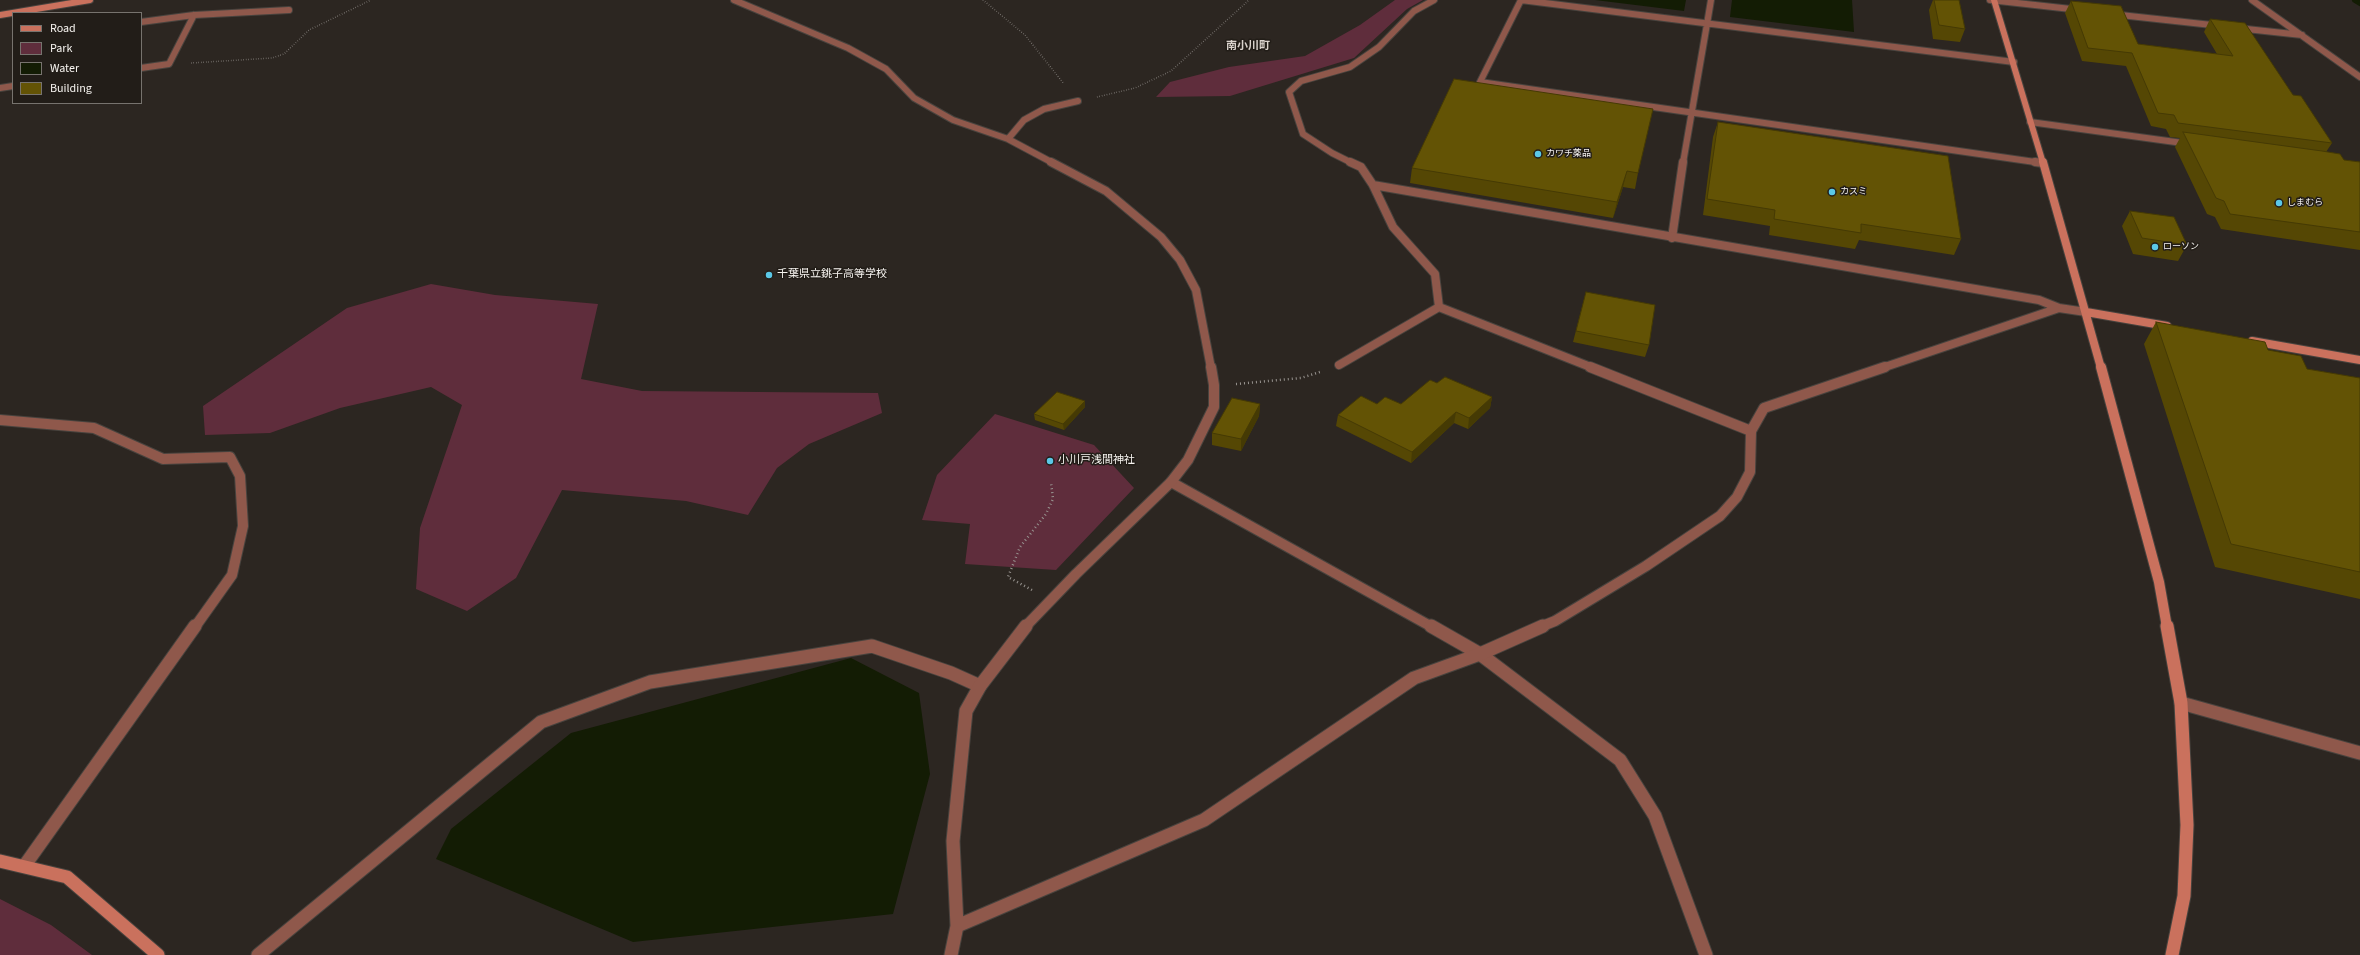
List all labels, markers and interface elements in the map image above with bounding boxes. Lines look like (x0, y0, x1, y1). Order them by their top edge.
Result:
legend (12, 12, 142, 104)
text: Road (50, 20, 76, 37)
text: Park (50, 40, 72, 57)
district label: 南小川町 (1226, 40, 1270, 54)
text: Water (50, 60, 79, 77)
text: Building (50, 80, 92, 97)
marker: カワチ薬品 (1533, 149, 1543, 159)
place label: カワチ薬品 (1546, 149, 1591, 159)
marker: カスミ (1827, 187, 1837, 197)
place label: カスミ (1840, 187, 1867, 197)
marker: しまむら (2274, 198, 2284, 208)
place label: しまむら (2287, 198, 2323, 208)
marker: ローソン (2150, 242, 2160, 252)
place label: ローソン (2163, 242, 2199, 252)
place label: 千葉県立銚子高等学校 (777, 268, 887, 282)
marker: 千葉県立銚子高等学校 (764, 270, 774, 280)
place label: 小川戸浅間神社 (1058, 454, 1135, 468)
marker: 小川戸浅間神社 (1045, 456, 1055, 466)

